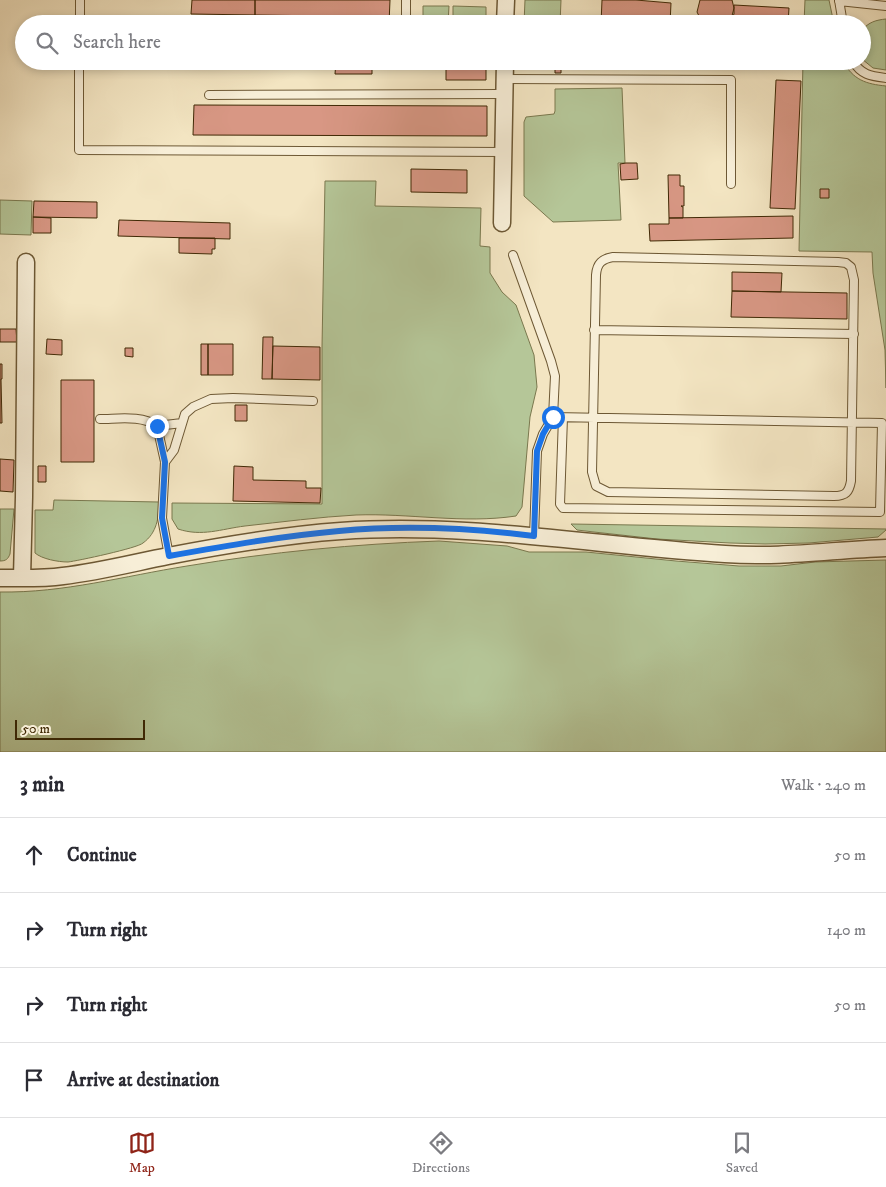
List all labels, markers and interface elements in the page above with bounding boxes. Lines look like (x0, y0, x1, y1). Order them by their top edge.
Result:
search box (15, 15, 871, 70)
icon: search (33, 29, 61, 57)
text: Search here (73, 31, 161, 54)
route start (542, 406, 565, 429)
route end (146, 415, 169, 438)
scale bar (15, 717, 145, 740)
text: 50 m (22, 720, 50, 738)
text: 3 min (20, 772, 65, 798)
text: Walk · 240 m (781, 775, 866, 795)
icon: ahead (20, 841, 48, 869)
text: Continue (67, 844, 137, 867)
text: 50 m (834, 845, 866, 865)
icon: right (20, 916, 48, 944)
text: Turn right (67, 919, 147, 942)
text: 140 m (827, 920, 866, 940)
icon: right (20, 991, 48, 1019)
text: Turn right (67, 994, 147, 1017)
text: 50 m (834, 995, 866, 1015)
icon: arrive (20, 1066, 48, 1094)
text: Arrive at destination (67, 1069, 219, 1092)
tab: Map (128, 1129, 156, 1177)
tab: Directions (412, 1129, 470, 1177)
tab: Saved (726, 1129, 758, 1177)

